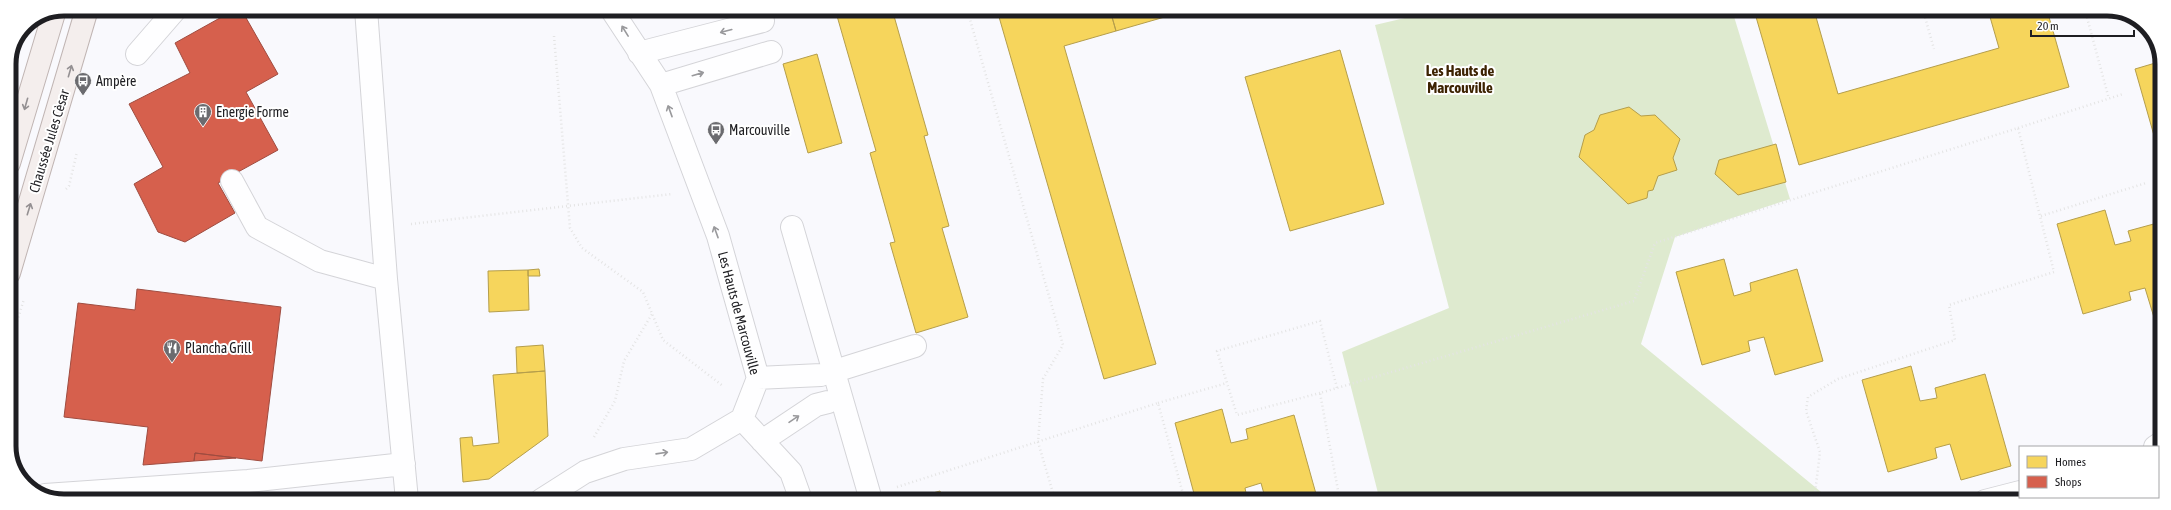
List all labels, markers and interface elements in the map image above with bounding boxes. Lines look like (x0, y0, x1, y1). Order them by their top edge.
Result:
scale bar (2031, 12, 2134, 38)
text: 20 m (2037, 19, 2059, 33)
one-way arrow (621, 26, 629, 37)
one-way arrow (719, 27, 732, 35)
district label: Les Hauts de Marcouville (1426, 62, 1494, 96)
one-way arrow (67, 64, 74, 77)
one-way arrow (692, 70, 705, 77)
bus stop icon: Ampère (73, 71, 93, 96)
place label: Ampère (96, 73, 136, 89)
street label: Chaussée Jules Cèsar (26, 87, 73, 195)
one-way arrow (22, 97, 29, 110)
building icon: Energie Forme (193, 102, 213, 127)
place label: Energie Forme (216, 104, 289, 120)
one-way arrow (666, 105, 674, 117)
bus stop icon: Marcouville (706, 120, 726, 145)
place label: Marcouville (729, 122, 790, 138)
one-way arrow (26, 202, 33, 215)
one-way arrow (712, 226, 720, 238)
street label: Les Hauts de Marcouville (715, 250, 763, 376)
restaurant icon: Plancha Grill (162, 338, 182, 363)
place label: Plancha Grill (185, 340, 252, 356)
one-way arrow (788, 415, 799, 423)
legend (2019, 446, 2159, 498)
one-way arrow (655, 449, 668, 457)
text: Homes (2055, 455, 2086, 469)
text: Shops (2055, 475, 2081, 489)

